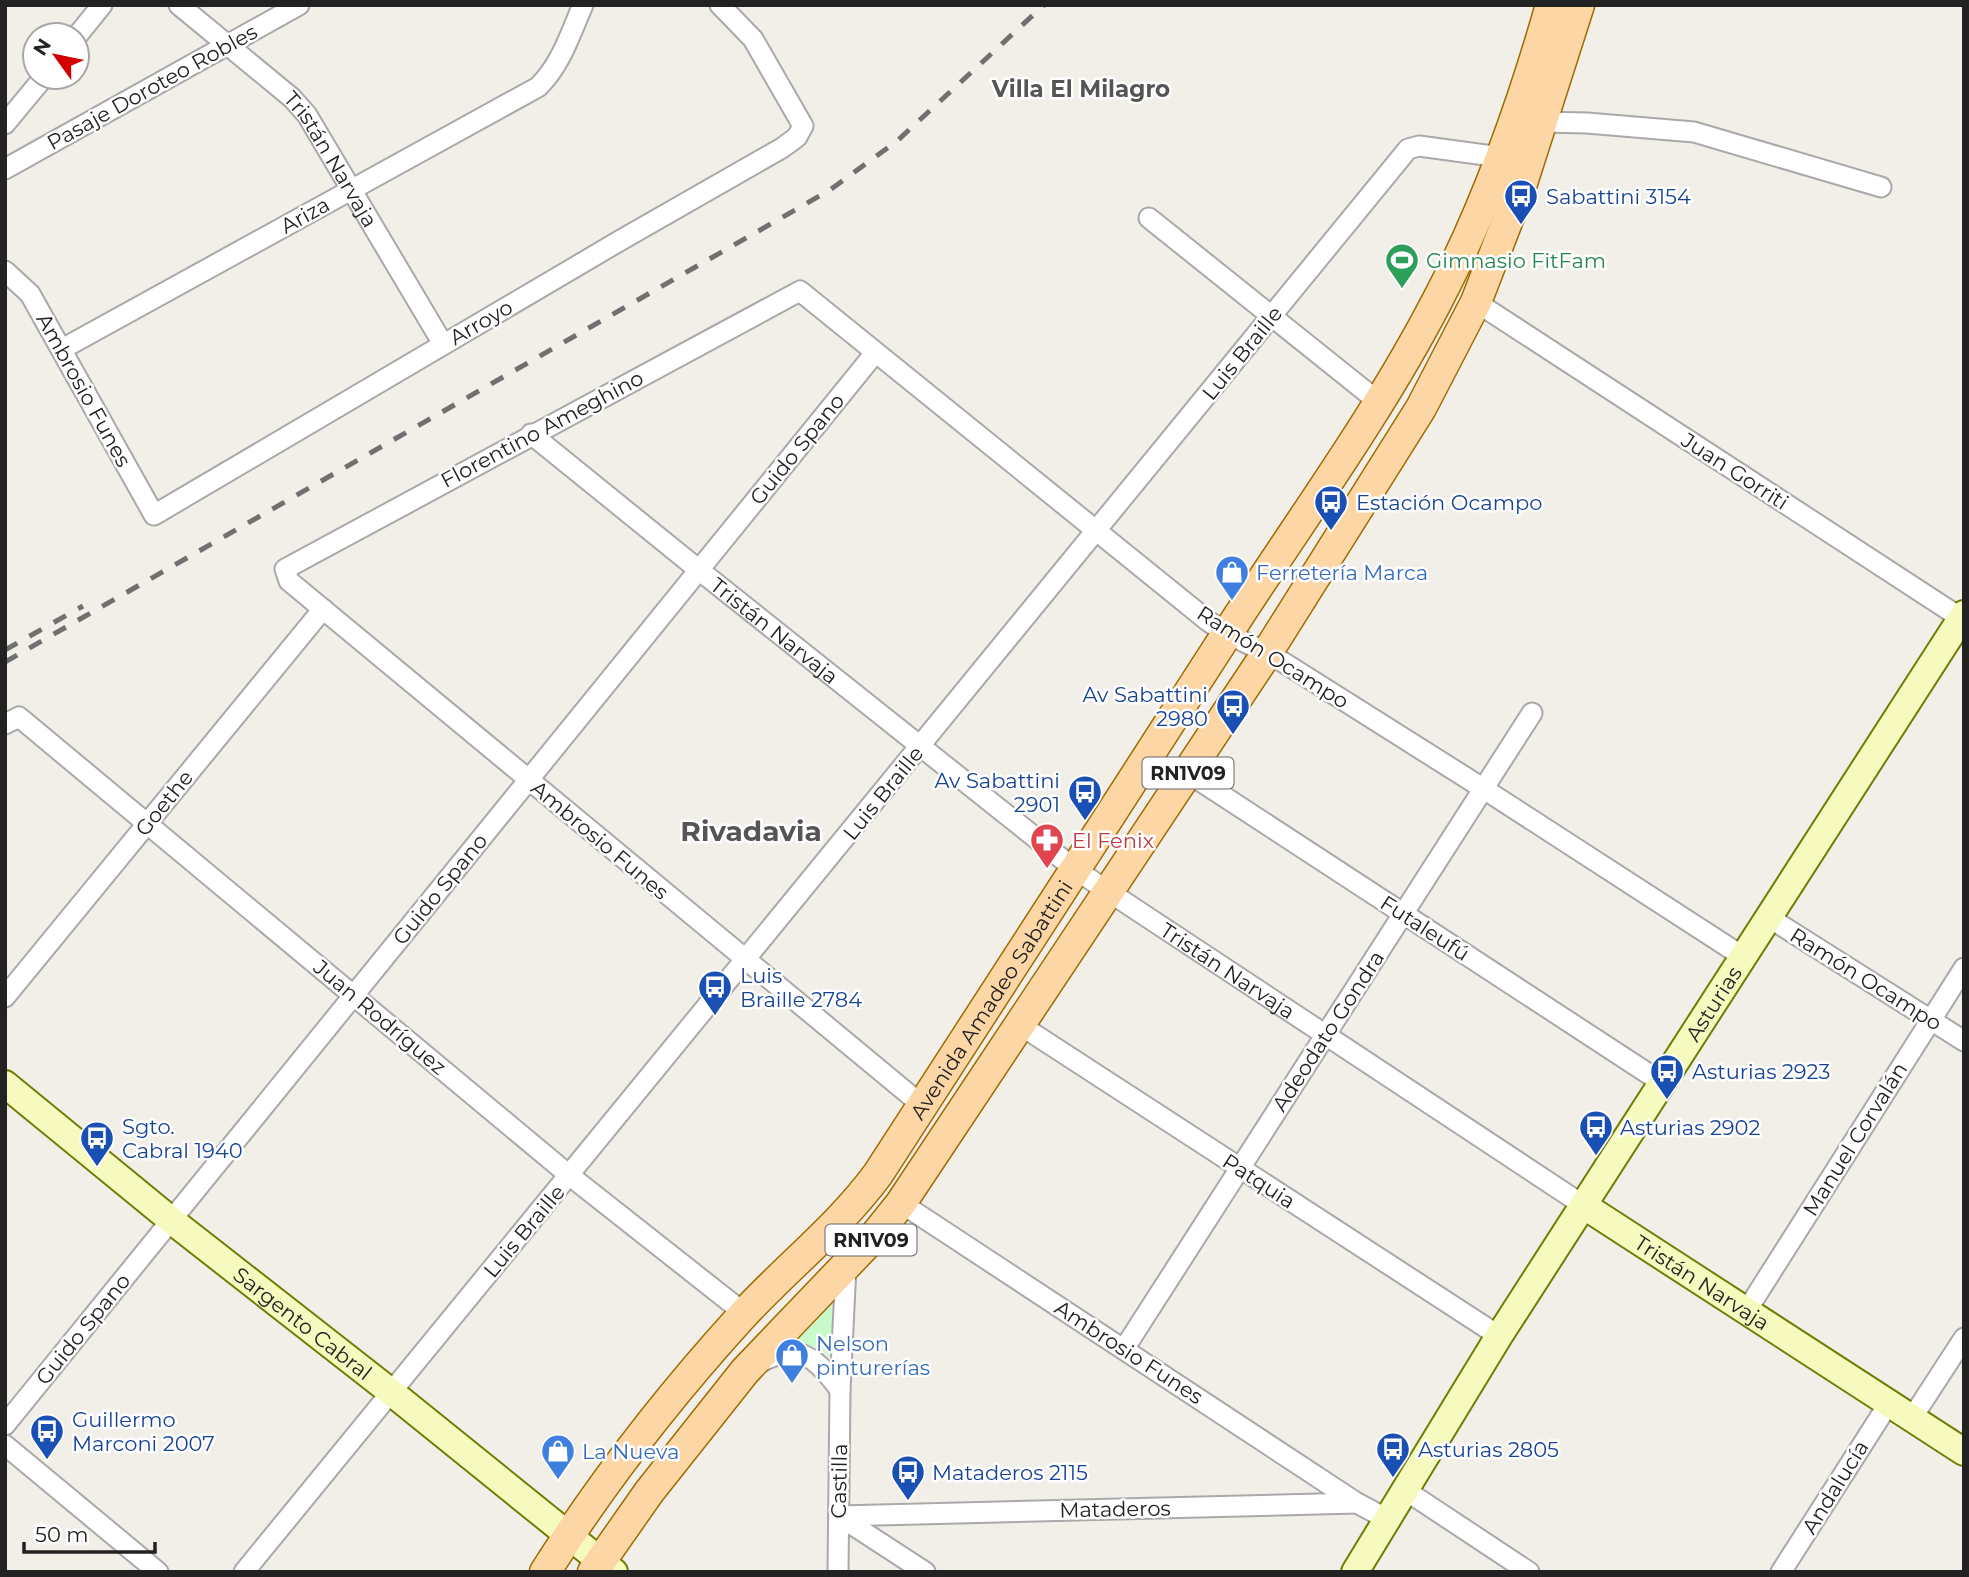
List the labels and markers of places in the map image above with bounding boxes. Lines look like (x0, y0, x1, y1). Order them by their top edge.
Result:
bus stop icon: Sabattini 3154 (1502, 177, 1540, 226)
place label: Sabattini 3154 (1546, 184, 1691, 209)
sports icon: Gimnasio FitFam (1383, 241, 1421, 290)
place label: Gimnasio FitFam (1426, 248, 1606, 273)
bus stop icon: Estación Ocampo (1312, 483, 1350, 532)
place label: Estación Ocampo (1356, 490, 1542, 515)
shop icon: Ferretería Marca (1213, 553, 1251, 602)
place label: Ferretería Marca (1256, 560, 1428, 585)
place label: Av Sabattini 2980 (1082, 682, 1208, 731)
bus stop icon: Av Sabattini 2980 (1214, 687, 1252, 736)
place label: Av Sabattini 2901 (934, 768, 1060, 817)
bus stop icon: Av Sabattini 2901 (1066, 773, 1104, 822)
pharmacy icon: El Fenix (1028, 821, 1066, 870)
place label: El Fenix (1072, 828, 1154, 853)
place label: Luis Braille 2784 (740, 963, 862, 1012)
bus stop icon: Luis Braille 2784 (696, 968, 734, 1017)
bus stop icon: Asturias 2923 (1648, 1052, 1686, 1101)
place label: Asturias 2923 (1692, 1059, 1830, 1084)
bus stop icon: Asturias 2902 (1577, 1108, 1615, 1157)
place label: Sgto. Cabral 1940 (122, 1114, 243, 1163)
place label: Asturias 2902 (1620, 1115, 1761, 1140)
bus stop icon: Sgto. Cabral 1940 (78, 1119, 116, 1168)
place label: Nelson pinturerías (816, 1331, 930, 1380)
shop icon: Nelson pinturerías (773, 1336, 811, 1385)
place label: Guillermo Marconi 2007 (72, 1407, 215, 1456)
bus stop icon: Guillermo Marconi 2007 (28, 1412, 66, 1461)
bus stop icon: Asturias 2805 (1374, 1430, 1412, 1479)
shop icon: La Nueva (539, 1432, 577, 1481)
place label: Asturias 2805 (1418, 1437, 1559, 1462)
place label: La Nueva (582, 1439, 679, 1464)
bus stop icon: Mataderos 2115 (889, 1453, 927, 1502)
place label: Mataderos 2115 (932, 1460, 1088, 1485)

